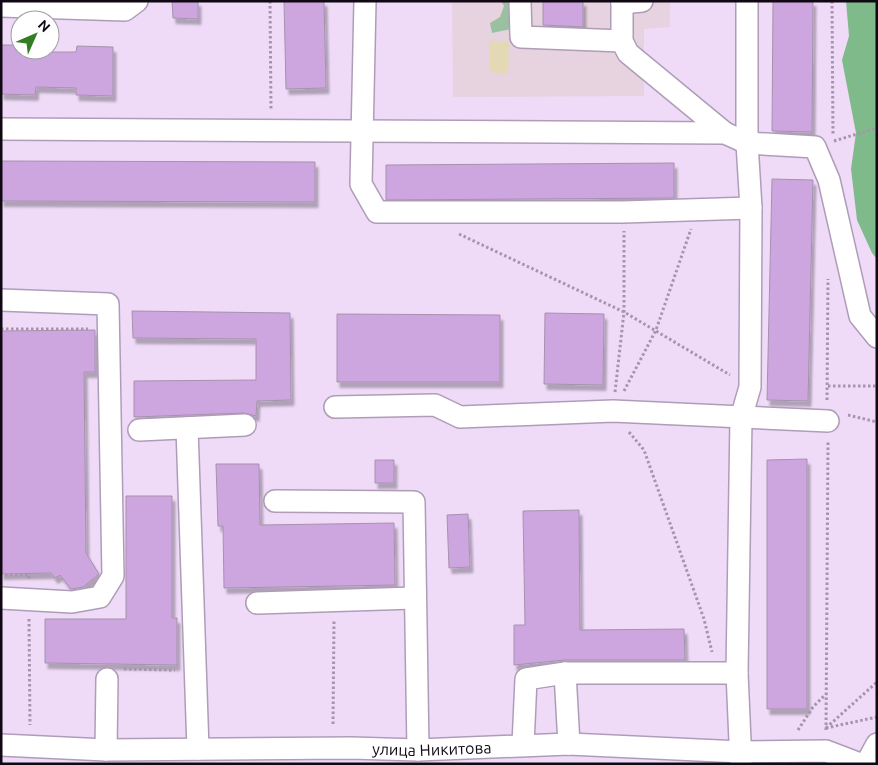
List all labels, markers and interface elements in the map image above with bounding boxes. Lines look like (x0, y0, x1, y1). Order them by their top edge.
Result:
north arrow (10, 10, 60, 60)
text: N (35, 16, 54, 35)
street label: улица Никитова (372, 738, 492, 759)

